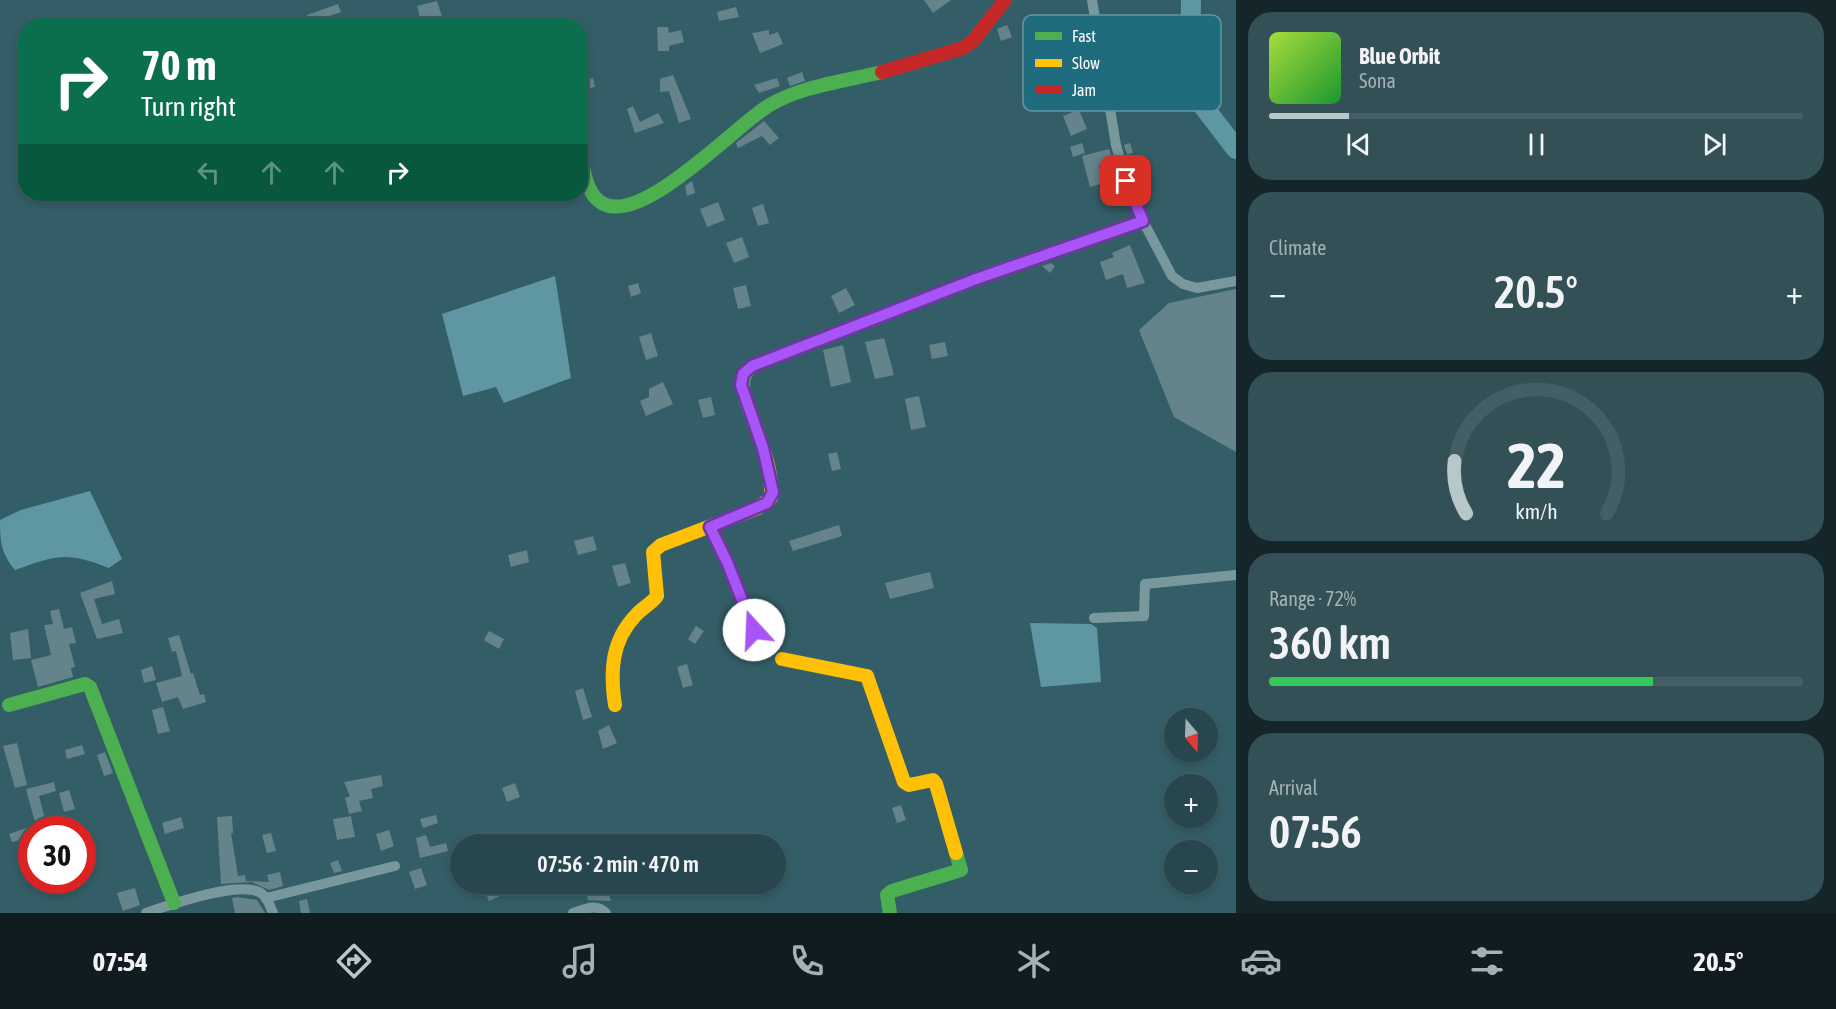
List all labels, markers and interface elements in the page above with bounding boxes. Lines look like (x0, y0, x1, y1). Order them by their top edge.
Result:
legend (1023, 15, 1221, 111)
text: Fast (1072, 27, 1096, 45)
text: 70 m (141, 41, 216, 89)
icon: right (42, 42, 120, 120)
text: Blue Orbit (1359, 43, 1440, 69)
text: Slow (1072, 54, 1100, 72)
text: Sona (1359, 69, 1396, 92)
text: Jam (1072, 81, 1096, 99)
text: Turn right (141, 91, 236, 122)
icon: previous (1342, 128, 1375, 161)
icon: pause (1520, 128, 1553, 161)
icon: next (1698, 128, 1731, 161)
pin (1100, 155, 1151, 206)
icon: left (192, 156, 225, 189)
icon: ahead (255, 156, 288, 189)
icon: ahead (318, 156, 351, 189)
icon: right (381, 156, 414, 189)
icon: arrive (1109, 164, 1142, 197)
text: Climate (1269, 236, 1326, 259)
text: 20.5° (1494, 266, 1578, 318)
text: − (1269, 273, 1286, 311)
text: + (1786, 273, 1803, 311)
text: 22 (1507, 430, 1565, 501)
text: km/h (1515, 499, 1557, 524)
text: Range · 72% (1269, 587, 1356, 610)
position arrow (722, 598, 786, 662)
text: 360 km (1269, 617, 1391, 669)
north arrow (1164, 708, 1218, 762)
map controls (1164, 708, 1218, 894)
button: + (1164, 774, 1218, 828)
text: Arrival (1269, 776, 1318, 799)
text: 07:56 (1269, 806, 1362, 858)
speed limit sign: 30 (18, 816, 96, 894)
button: − (1164, 840, 1218, 894)
text: 07:56 · 2 min · 470 m (537, 851, 699, 877)
icon: directions (333, 940, 375, 982)
icon: music (559, 940, 601, 982)
icon: phone (786, 940, 828, 982)
icon: climate (1013, 940, 1055, 982)
icon: car (1240, 940, 1282, 982)
icon: filters (1466, 940, 1508, 982)
text: 07:54 (92, 946, 148, 977)
text: 20.5° (1693, 946, 1744, 977)

